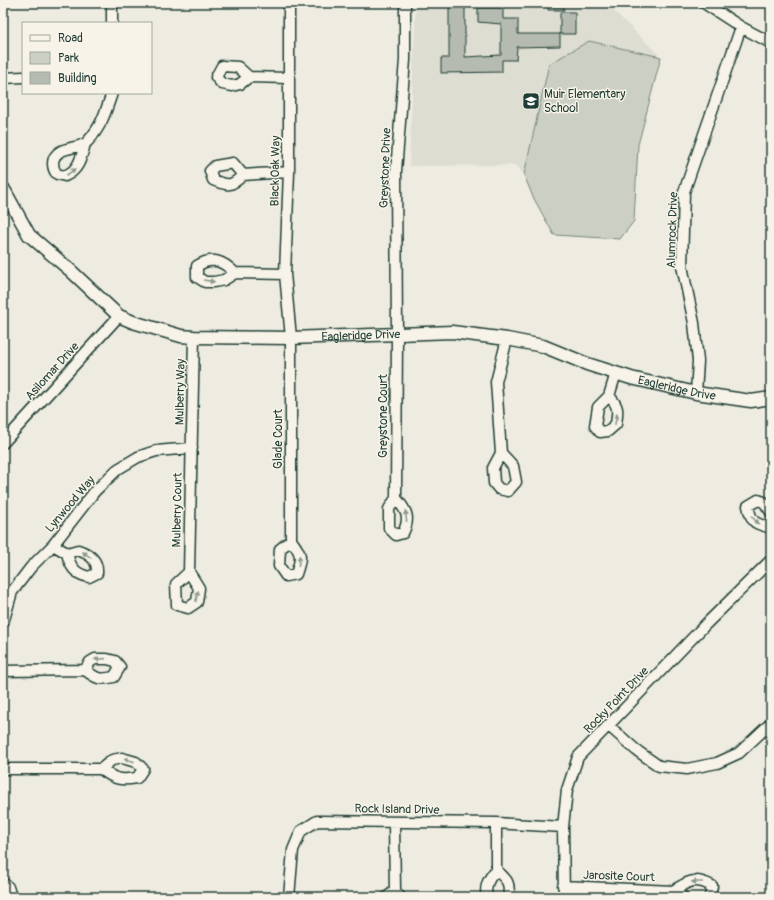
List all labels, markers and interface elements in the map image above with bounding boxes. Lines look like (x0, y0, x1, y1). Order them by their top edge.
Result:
legend (22, 22, 152, 94)
text: Road (58, 31, 83, 46)
text: Park (58, 51, 79, 66)
text: Building (58, 71, 97, 86)
place label: Muir Elementary School (544, 87, 625, 116)
school or university icon: Muir Elementary School (521, 91, 541, 111)
street label: Greystone Drive (377, 127, 394, 209)
street label: Black Oak Way (267, 136, 284, 206)
one-way arrow (65, 168, 76, 176)
street label: Alumrock Drive (664, 191, 681, 269)
one-way arrow (202, 278, 215, 284)
street label: Eagleridge Drive (321, 327, 401, 345)
street label: Asilomar Drive (22, 339, 82, 403)
street label: Mulberry Way (172, 359, 189, 425)
street label: Eagleridge Drive (636, 373, 717, 404)
street label: Greystone Court (376, 374, 391, 458)
street label: Glade Court (271, 409, 286, 469)
one-way arrow (614, 412, 620, 425)
street label: Mulberry Court (169, 472, 186, 547)
street label: Lynwood Way (42, 473, 98, 536)
one-way arrow (403, 510, 410, 522)
one-way arrow (750, 515, 759, 525)
one-way arrow (82, 551, 93, 559)
one-way arrow (295, 554, 302, 567)
one-way arrow (195, 590, 201, 603)
one-way arrow (94, 656, 107, 663)
street label: Rocky Point Drive (581, 664, 652, 737)
one-way arrow (123, 757, 135, 763)
street label: Rock Island Drive (354, 801, 440, 818)
street label: Jarosite Court (583, 868, 655, 885)
one-way arrow (690, 879, 703, 885)

